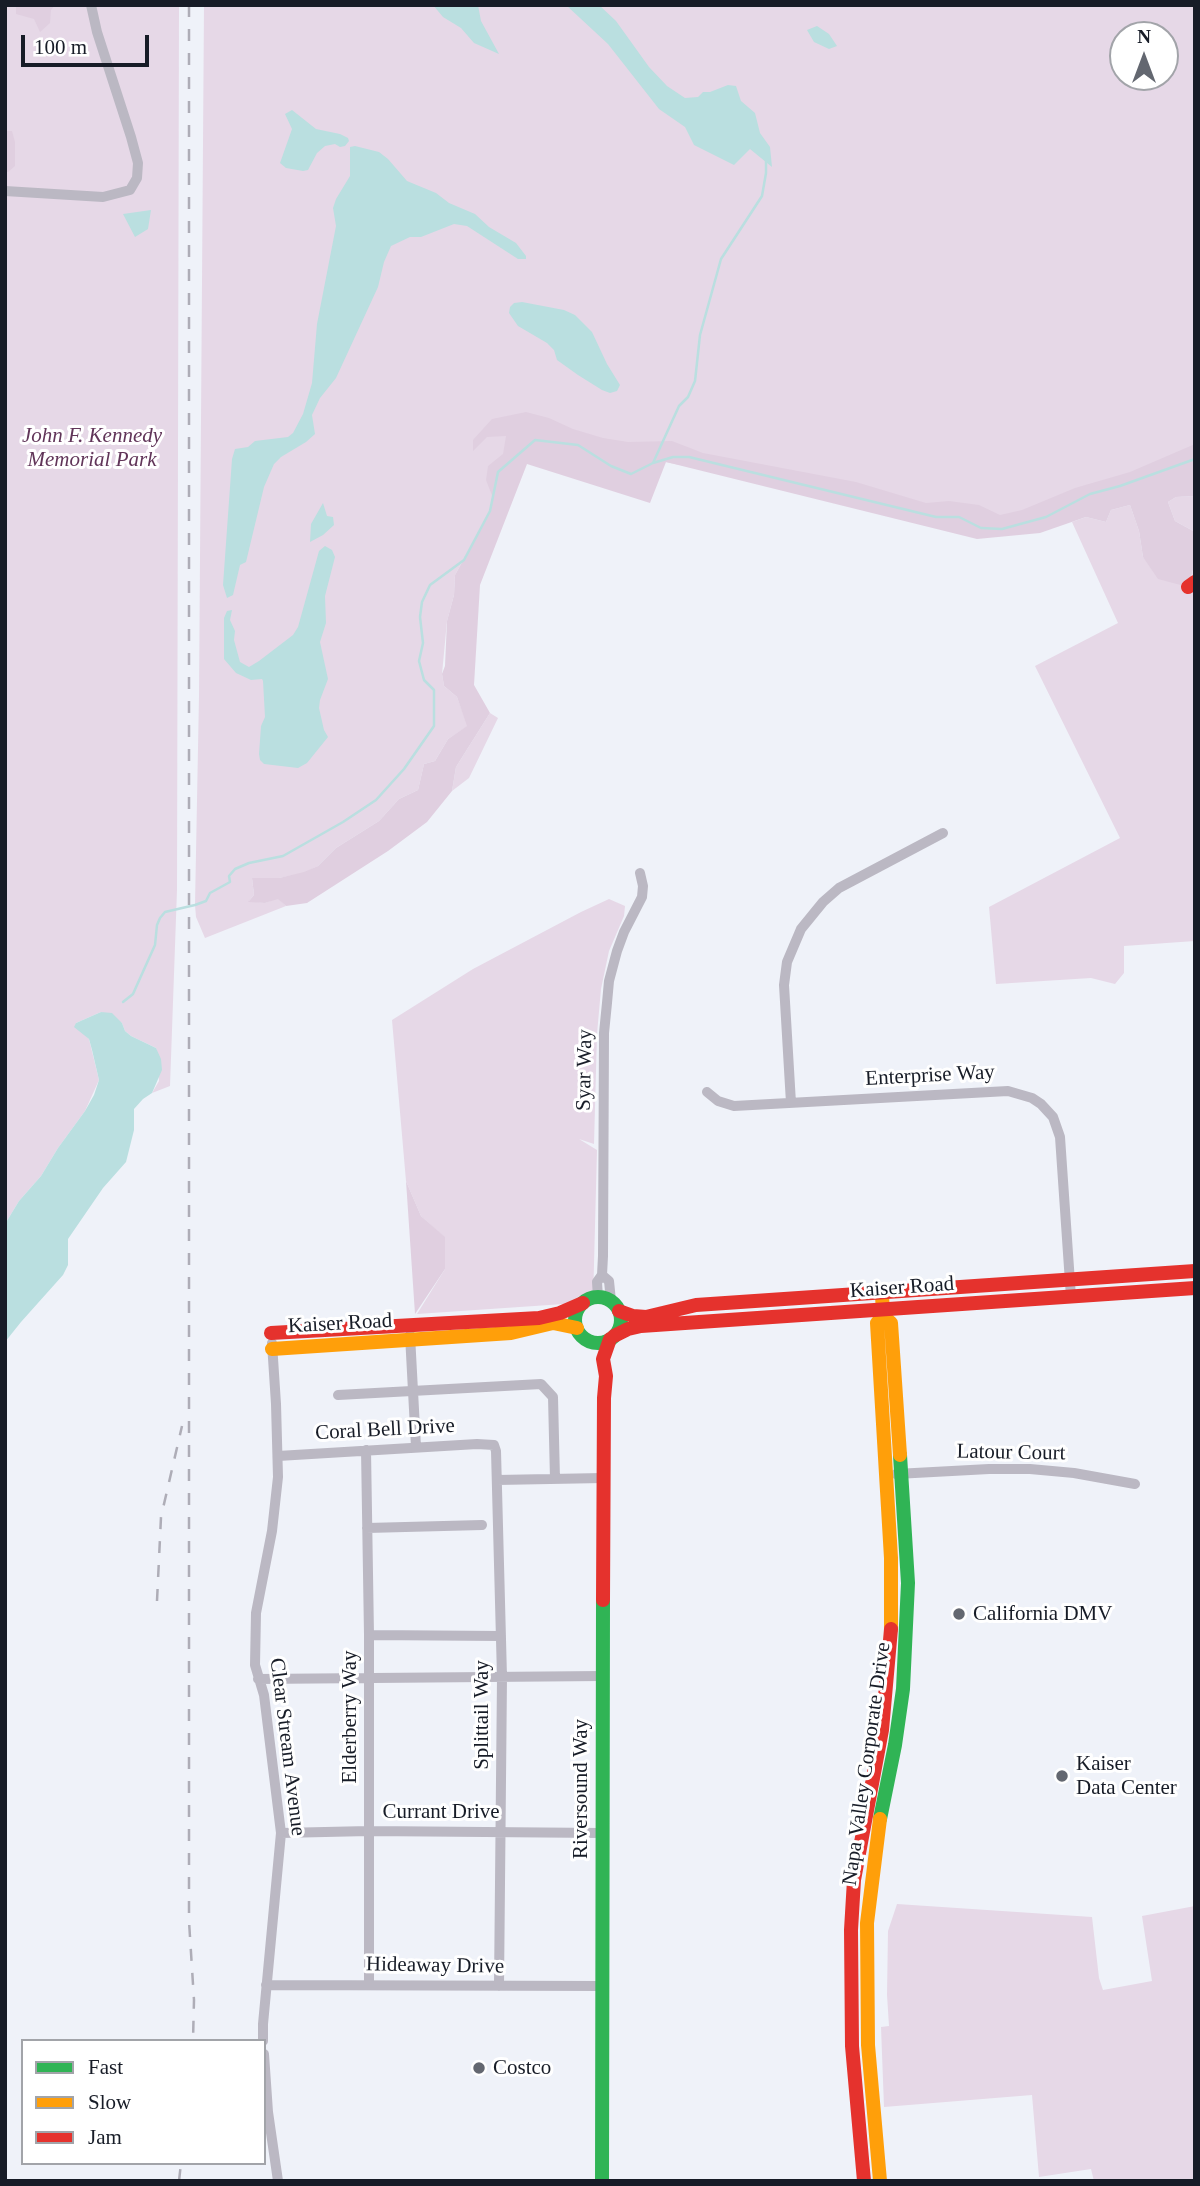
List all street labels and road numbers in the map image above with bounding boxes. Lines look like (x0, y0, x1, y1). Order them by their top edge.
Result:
street label: Syar Way (572, 1029, 598, 1111)
street label: Enterprise Way (865, 1060, 995, 1092)
street label: Kaiser Road (849, 1272, 955, 1304)
street label: Kaiser Road (287, 1309, 393, 1339)
street label: Coral Bell Drive (314, 1414, 456, 1446)
street label: Latour Court (956, 1439, 1066, 1467)
street label: Napa Valley Corporate Drive (837, 1641, 897, 1887)
street label: Elderberry Way (337, 1651, 363, 1783)
street label: Clear Stream Avenue (264, 1657, 310, 1837)
street label: Splittail Way (469, 1660, 495, 1770)
street label: Riversound Way (568, 1719, 594, 1859)
street label: Currant Drive (382, 1799, 500, 1825)
street label: Hideaway Drive (366, 1952, 504, 1980)

